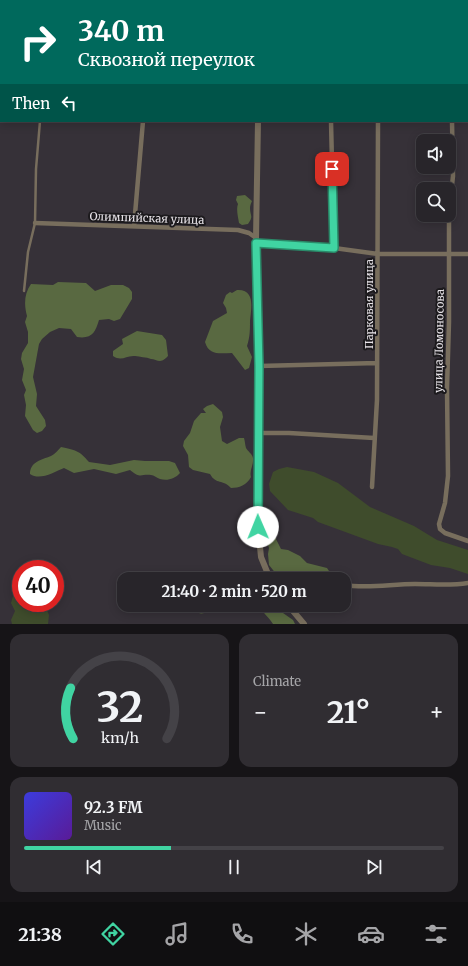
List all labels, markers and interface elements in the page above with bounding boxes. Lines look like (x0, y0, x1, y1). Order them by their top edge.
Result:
text: 340 m (78, 13, 164, 49)
icon: right (12, 16, 64, 68)
text: Сквозной переулок (78, 48, 255, 71)
icon: left (58, 92, 80, 114)
text: Then (12, 94, 50, 113)
map controls (416, 134, 456, 222)
button: sound (416, 134, 456, 174)
pin (315, 152, 349, 186)
icon: arrive (321, 158, 343, 180)
button: search (416, 182, 456, 222)
street label: Олимпийская улица (89, 209, 205, 227)
street label: Парковая улица (362, 259, 376, 349)
street label: улица Ломоносова (431, 289, 447, 393)
position arrow (237, 506, 279, 548)
speed limit sign: 40 (12, 560, 64, 612)
text: 21:40 · 2 min · 520 m (161, 582, 307, 601)
text: Climate (253, 673, 301, 690)
text: 32 (96, 680, 143, 732)
text: 21° (327, 693, 370, 731)
text: − (253, 698, 268, 726)
text: + (429, 698, 444, 726)
text: km/h (101, 728, 139, 746)
text: 92.3 FM (84, 798, 142, 817)
text: Music (84, 817, 122, 834)
icon: previous (83, 856, 105, 878)
icon: pause (223, 856, 245, 878)
icon: next (363, 856, 385, 878)
icon: directions (99, 920, 127, 948)
icon: music (163, 920, 191, 948)
icon: phone (228, 920, 256, 948)
icon: climate (292, 920, 320, 948)
icon: car (357, 920, 385, 948)
icon: filters (422, 920, 450, 948)
text: 21:38 (18, 923, 62, 946)

